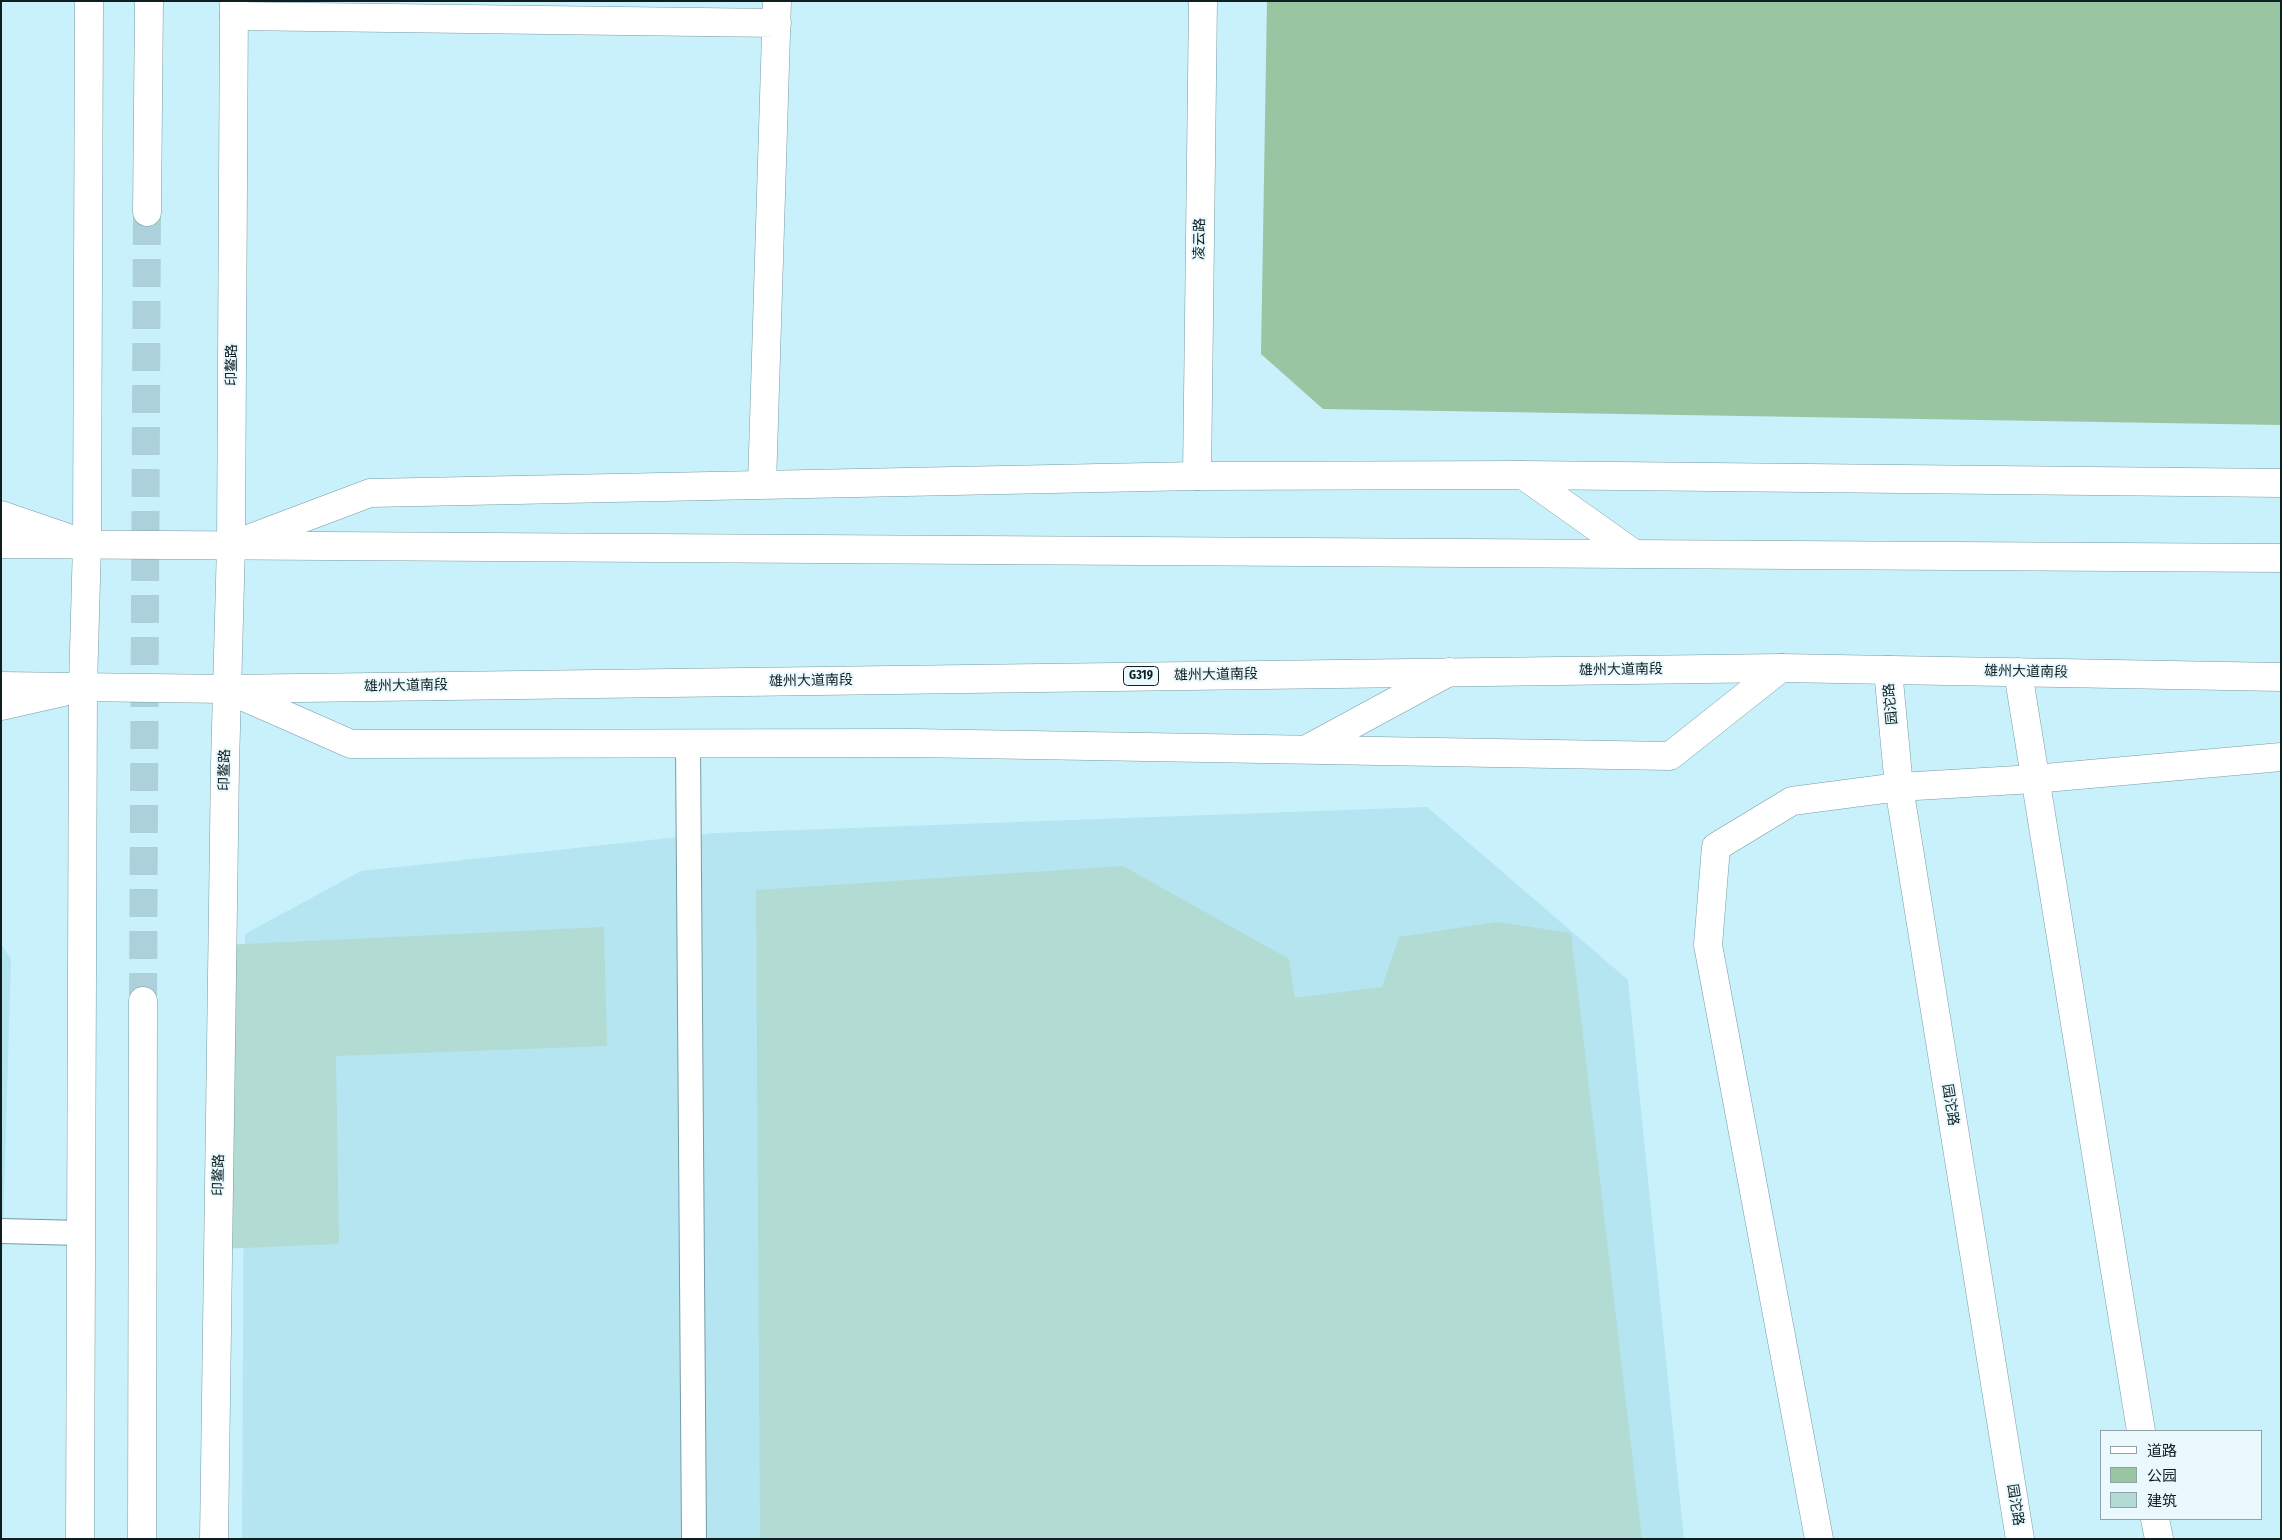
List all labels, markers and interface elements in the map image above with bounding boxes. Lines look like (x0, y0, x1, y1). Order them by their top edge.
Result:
street label: 凌云路 (1191, 218, 1209, 260)
street label: 印鳌路 (224, 344, 240, 386)
street label: 雄州大道南段 (1579, 661, 1663, 679)
street label: 雄州大道南段 (1984, 663, 2068, 681)
road number: G319 (1124, 666, 1158, 686)
street label: 雄州大道南段 (1174, 666, 1258, 684)
street label: 雄州大道南段 (769, 672, 853, 690)
street label: 雄州大道南段 (364, 677, 448, 695)
street label: 园沱路 (1881, 682, 1901, 726)
street label: 印鳌路 (216, 749, 234, 791)
street label: 园沱路 (1938, 1083, 1962, 1127)
street label: 印鳌路 (210, 1154, 228, 1196)
legend (2100, 1430, 2262, 1520)
text: 道路 (2147, 1442, 2177, 1460)
text: 公园 (2147, 1467, 2177, 1485)
street label: 园沱路 (2003, 1483, 2027, 1527)
text: 建筑 (2147, 1492, 2177, 1510)

